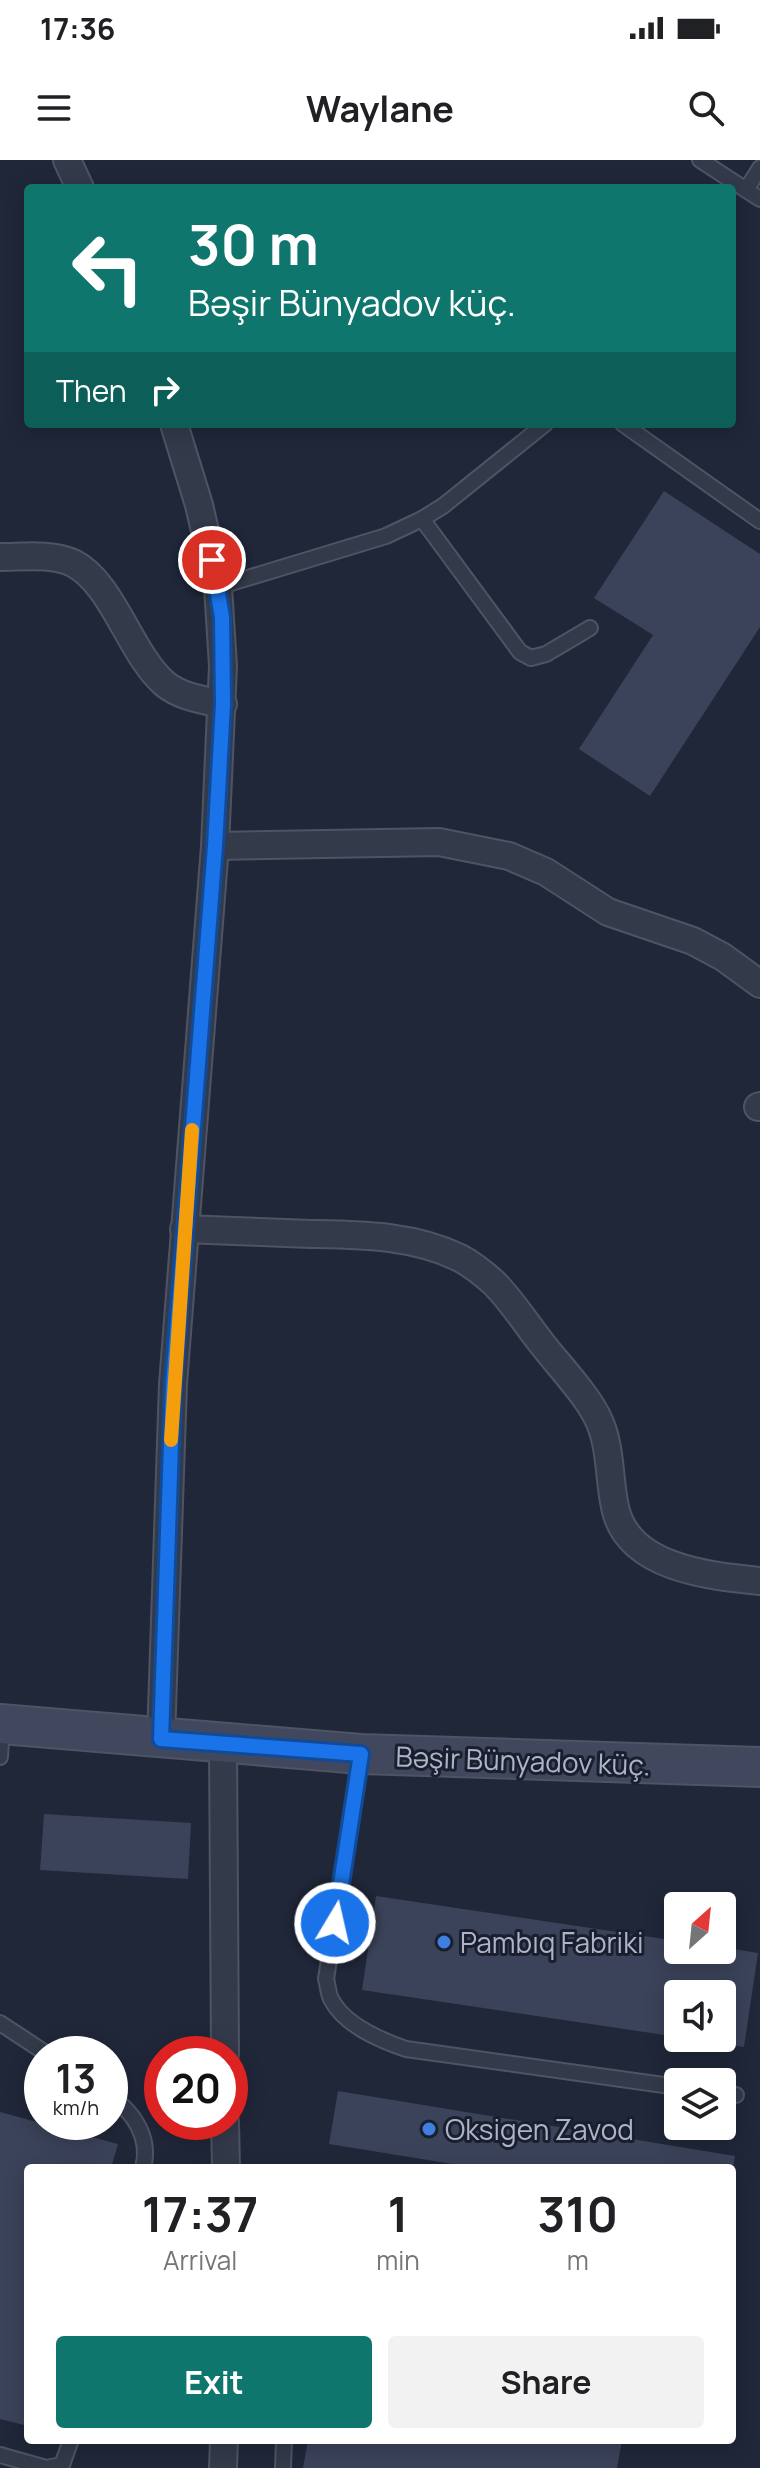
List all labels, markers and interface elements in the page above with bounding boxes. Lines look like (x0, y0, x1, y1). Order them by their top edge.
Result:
text: 17:36 (40, 8, 116, 49)
text: Waylane (306, 84, 454, 133)
icon: menu (32, 86, 76, 130)
icon: search (684, 86, 728, 130)
text: 30 m (188, 205, 319, 282)
icon: left (56, 216, 160, 320)
text: Bəşir Bünyadov küç. (188, 278, 516, 327)
icon: right (143, 368, 187, 412)
text: Then (56, 370, 127, 411)
pin (178, 526, 246, 594)
icon: arrive (190, 538, 234, 582)
street label: Bəşir Bünyadov küç. (395, 1737, 651, 1783)
position arrow (293, 1881, 377, 1965)
north arrow (664, 1892, 736, 1964)
map controls (664, 1892, 736, 2140)
place label: Pambıq Fabriki (460, 1923, 644, 1961)
marker: Pambıq Fabriki (435, 1933, 453, 1951)
button: sound (664, 1980, 736, 2052)
speed limit sign: 20 (144, 2036, 248, 2140)
text: 13 (56, 2050, 96, 2105)
button: layers (664, 2068, 736, 2140)
text: km/h (53, 2094, 99, 2121)
place label: Oksigen Zavod (445, 2110, 634, 2148)
marker: Oksigen Zavod (420, 2120, 438, 2138)
text: 17:37 (142, 2181, 258, 2246)
text: 1 (387, 2181, 409, 2246)
text: 310 (538, 2181, 618, 2246)
text: Arrival (163, 2242, 237, 2278)
text: min (376, 2242, 420, 2278)
text: m (567, 2242, 589, 2278)
button: Exit (56, 2336, 372, 2428)
button: Share (388, 2336, 704, 2428)

